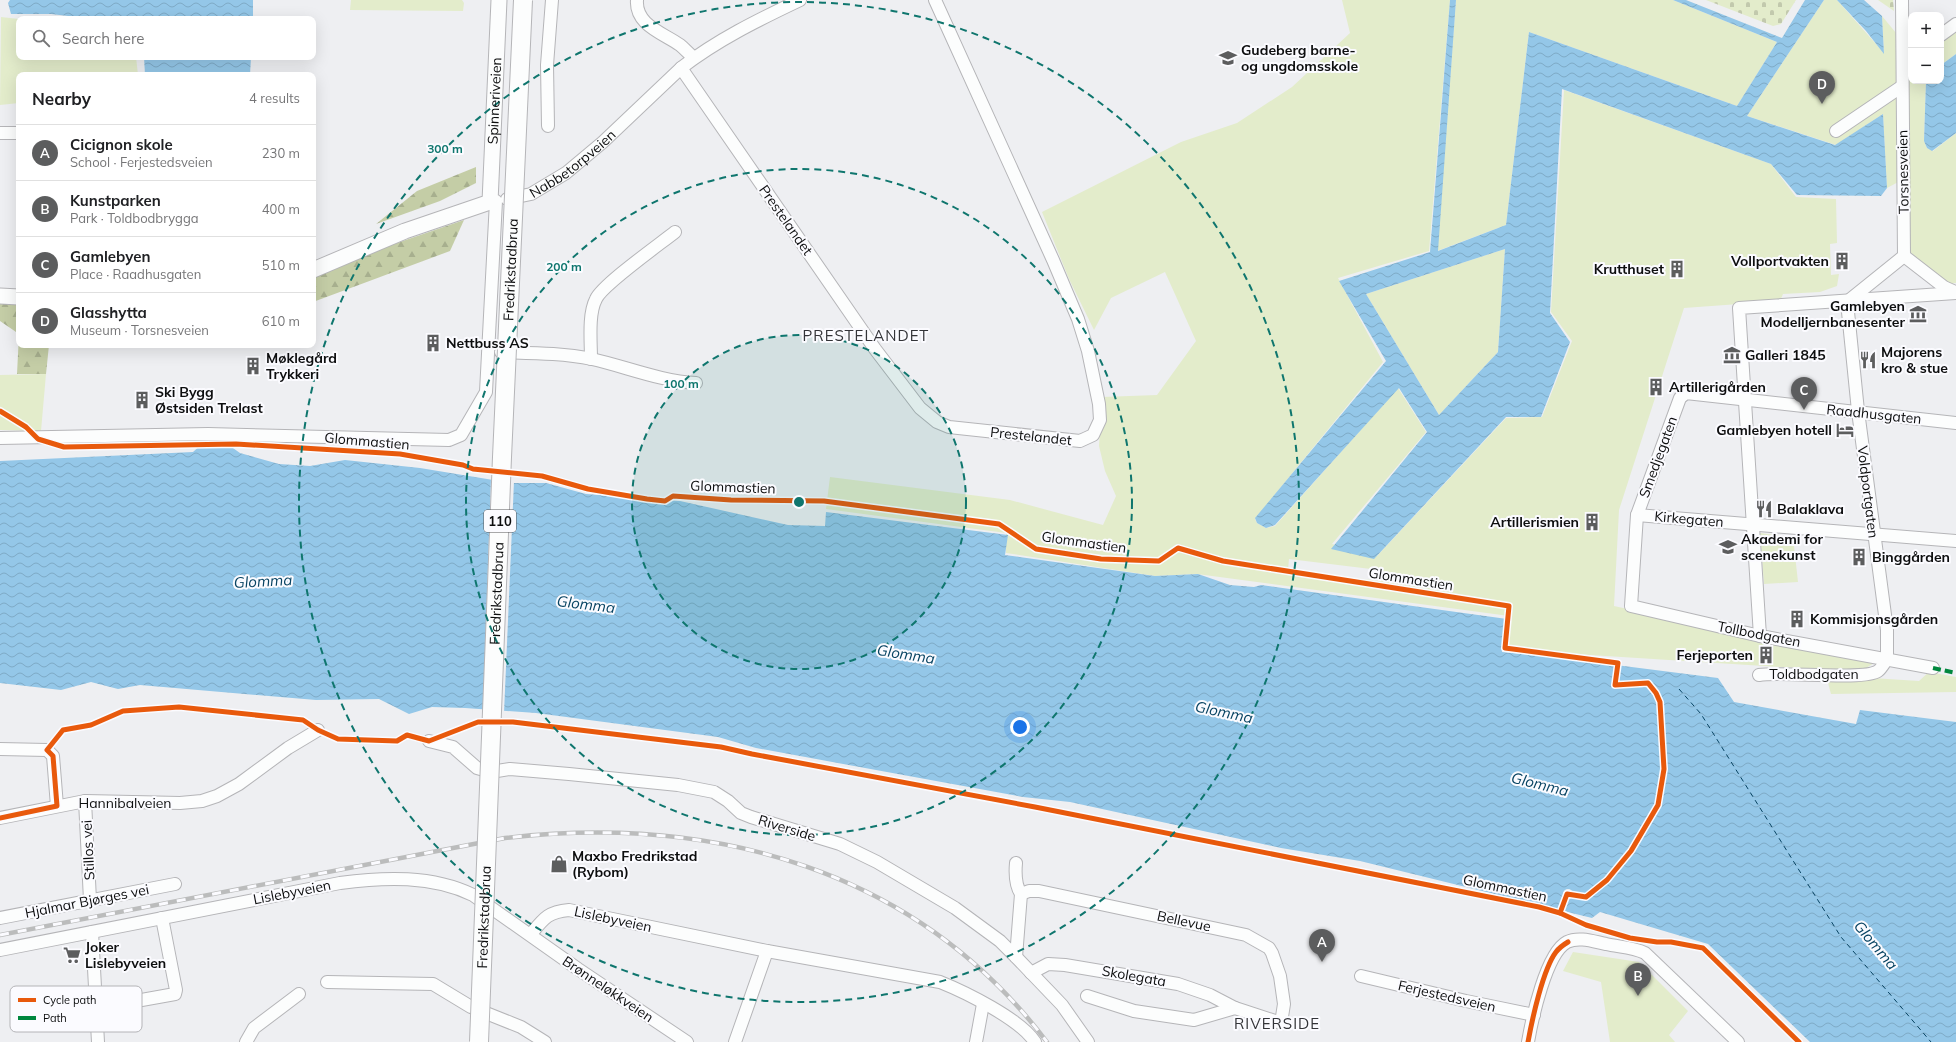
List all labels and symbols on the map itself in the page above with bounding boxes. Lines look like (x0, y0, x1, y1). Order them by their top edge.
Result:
place label: Gudeberg barne- og ungdomsskole (1241, 41, 1358, 75)
school or university icon: Gudeberg barne- og ungdomsskole (1218, 48, 1238, 68)
street label: Spinneriveien (484, 57, 505, 145)
pin: D (1809, 71, 1835, 104)
street label: Nabbetorpveien (526, 126, 620, 202)
street label: Torsnesveien (1893, 130, 1913, 214)
text: 300 m (427, 141, 463, 156)
street label: Prestelandet (755, 181, 817, 259)
street label: Fredrikstadbrua (499, 218, 522, 321)
building icon: Vollportvakten (1832, 251, 1852, 271)
place label: Vollportvakten (1730, 252, 1829, 270)
text: 200 m (546, 259, 582, 274)
building icon: Krutthuset (1667, 259, 1687, 279)
place label: Krutthuset (1594, 260, 1665, 278)
place label: Gamlebyen Modelljernbanesenter (1761, 297, 1905, 331)
museum icon: Gamlebyen Modelljernbanesenter (1908, 304, 1928, 324)
district label: PRESTELANDET (803, 326, 929, 345)
building icon: Nettbuss AS (423, 333, 443, 353)
place label: Nettbuss AS (446, 334, 529, 352)
place label: Majorens kro & stue (1881, 343, 1948, 377)
museum icon: Galleri 1845 (1722, 345, 1742, 365)
place label: Galleri 1845 (1745, 346, 1826, 364)
place label: Møklegård Trykkeri (266, 349, 337, 383)
restaurant icon: Majorens kro & stue (1858, 350, 1878, 370)
building icon: Møklegård Trykkeri (243, 356, 263, 376)
text: 100 m (663, 376, 699, 391)
building icon: Artillerigården (1646, 377, 1666, 397)
pin: C (1791, 377, 1817, 410)
place label: Artillerigården (1669, 378, 1766, 396)
place label: Ski Bygg Østsiden Trelast (155, 383, 263, 417)
building icon: Ski Bygg Østsiden Trelast (132, 390, 152, 410)
street label: Raadhusgaten (1826, 400, 1922, 428)
street label: Smedjegaten (1635, 414, 1681, 500)
hotel icon: Gamlebyen hotell (1835, 420, 1855, 440)
place label: Gamlebyen hotell (1716, 421, 1832, 439)
street label: Prestelandet (989, 423, 1073, 449)
street label: Glommastien (324, 428, 410, 454)
street label: Voldportgaten (1853, 445, 1883, 539)
street label: Glommastien (690, 477, 776, 497)
centre of rings (792, 495, 806, 509)
restaurant icon: Balaklava (1754, 499, 1774, 519)
place label: Balaklava (1777, 500, 1844, 518)
street label: Kirkegaten (1654, 507, 1724, 531)
road number: 110 (484, 510, 516, 532)
building icon: Artillerismien (1582, 512, 1602, 532)
place label: Artillerismien (1490, 513, 1579, 531)
street label: Glommastien (1040, 527, 1128, 557)
place label: Akademi for scenekunst (1741, 530, 1824, 564)
school or university icon: Akademi for scenekunst (1718, 537, 1738, 557)
street label: Fredrikstadbrua (486, 542, 508, 645)
building icon: Binggården (1849, 547, 1869, 567)
place label: Binggården (1872, 548, 1950, 566)
street label: Glommastien (1367, 563, 1455, 595)
water label: Glomma (233, 570, 293, 592)
water label: Glomma (556, 591, 616, 617)
building icon: Kommisjonsgården (1787, 609, 1807, 629)
place label: Kommisjonsgården (1810, 610, 1938, 628)
street label: Tollbodgaten (1716, 617, 1802, 651)
water label: Glomma (876, 640, 936, 668)
building icon: Ferjeporten (1756, 645, 1776, 665)
place label: Ferjeporten (1677, 646, 1753, 664)
street label: Toldbodgaten (1769, 665, 1859, 683)
water label: Glomma (1193, 697, 1255, 727)
your location (1010, 717, 1030, 737)
water label: Glomma (1509, 768, 1571, 800)
street label: Hannibalveien (78, 794, 172, 812)
street label: Riverside (756, 811, 818, 845)
street label: Stillos vei (77, 819, 99, 881)
place label: Maxbo Fredrikstad (Rybom) (572, 847, 697, 881)
shop icon: Maxbo Fredrikstad (Rybom) (549, 854, 569, 874)
street label: Fredrikstadbrua (473, 865, 495, 969)
street label: Glommastien (1461, 870, 1549, 906)
street label: Lislebyveien (252, 876, 332, 908)
street label: Hjalmar Bjørges vei (23, 880, 151, 922)
street label: Lislebyveien (573, 902, 653, 936)
street label: Bellevue (1155, 907, 1213, 935)
water label: Glomma (1850, 917, 1902, 973)
pin: A (1309, 929, 1335, 962)
place label: Joker Lislebyveien (85, 938, 166, 972)
supermarket icon: Joker Lislebyveien (62, 945, 82, 965)
street label: Brønneløkkveien (559, 952, 657, 1026)
street label: Skolegata (1101, 962, 1167, 990)
pin: B (1625, 963, 1651, 996)
street label: Ferjestedsveien (1396, 976, 1498, 1016)
legend (10, 986, 142, 1032)
text: Cycle path (43, 993, 96, 1007)
text: Path (43, 1011, 67, 1025)
district label: RIVERSIDE (1234, 1014, 1320, 1033)

